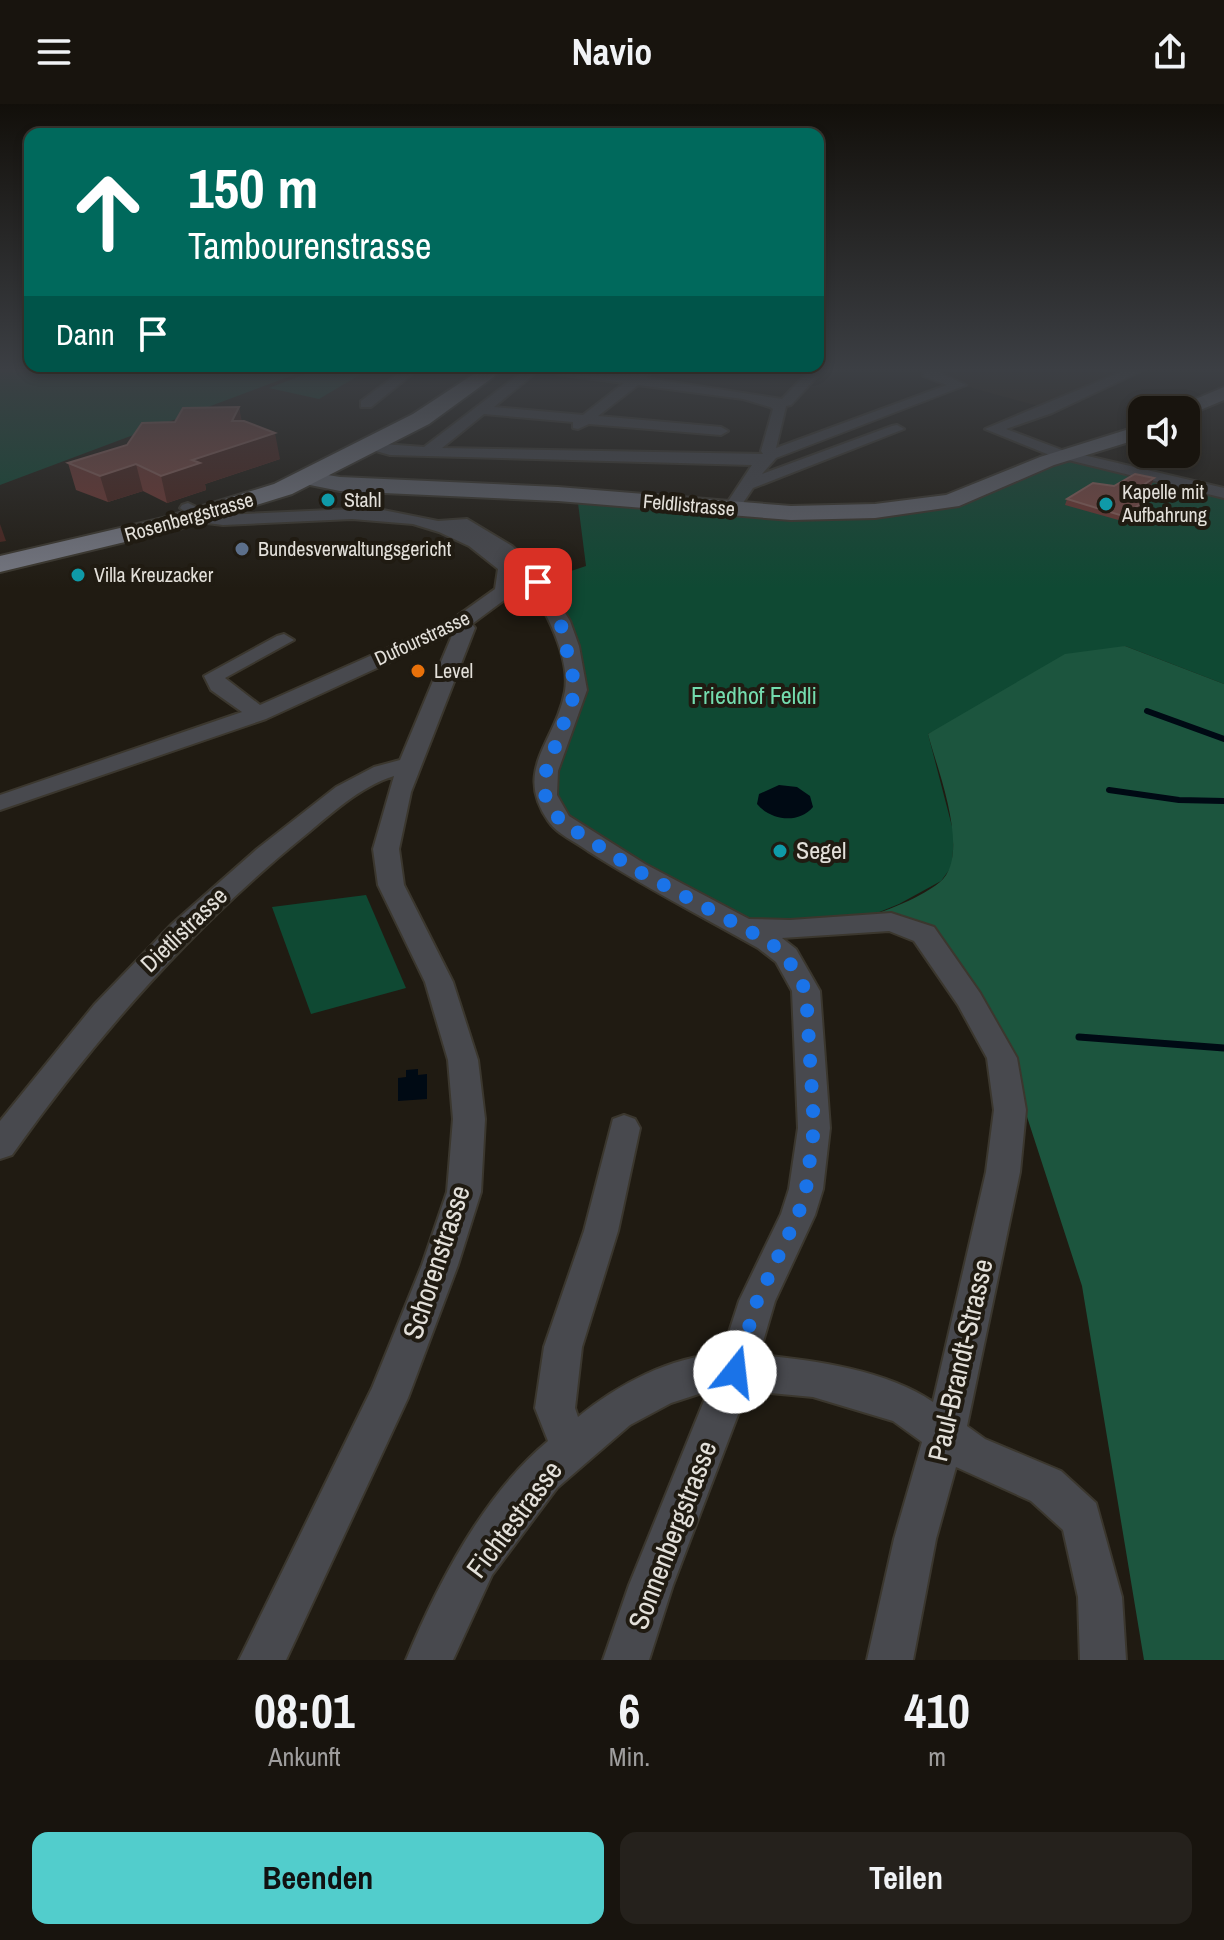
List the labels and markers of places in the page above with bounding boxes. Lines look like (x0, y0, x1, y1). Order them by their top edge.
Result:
place label: Kapelle mit Aufbahrung (1121, 478, 1207, 528)
place label: Stahl (344, 486, 381, 513)
marker: Stahl (319, 491, 337, 509)
marker: Kapelle mit Aufbahrung (1097, 495, 1115, 513)
place label: Bundesverwaltungsgericht (258, 535, 452, 562)
marker: Bundesverwaltungsgericht (233, 540, 251, 558)
pin (504, 548, 572, 616)
place label: Villa Kreuzacker (94, 561, 214, 588)
marker: Villa Kreuzacker (69, 566, 87, 584)
place label: Level (434, 657, 473, 684)
marker: Level (409, 662, 427, 680)
place label: Segel (796, 834, 846, 866)
marker: Segel (771, 842, 789, 860)

